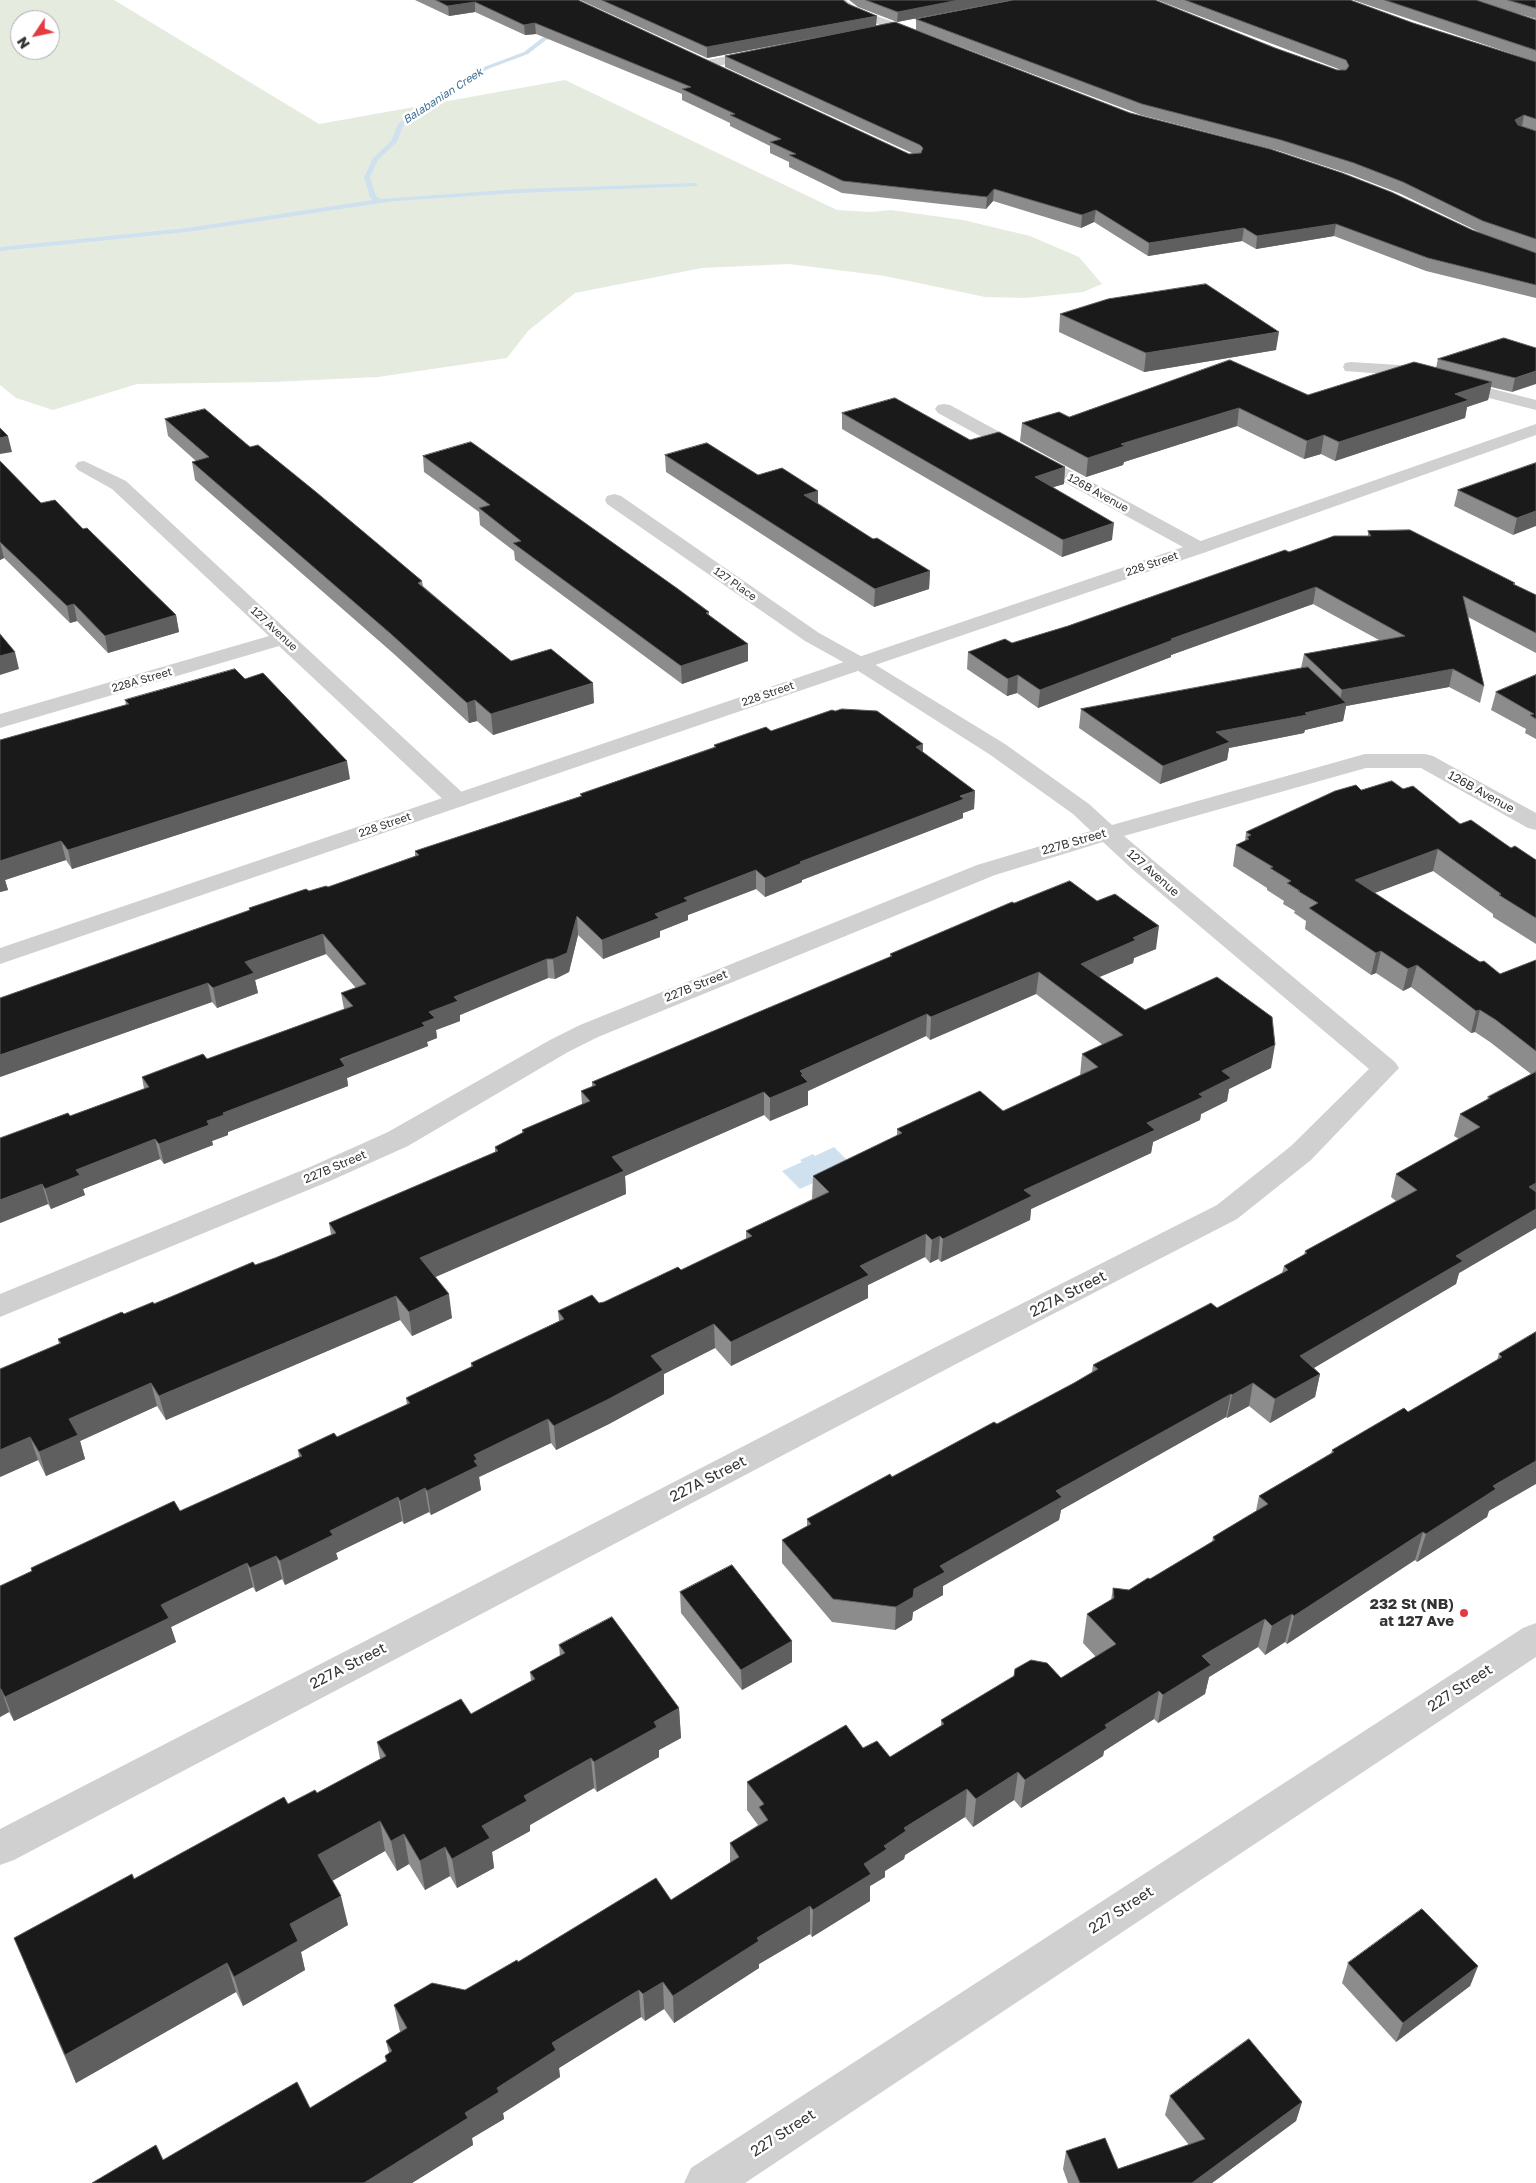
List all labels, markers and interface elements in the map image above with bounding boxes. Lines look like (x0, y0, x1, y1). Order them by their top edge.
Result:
north arrow (10, 10, 60, 60)
text: N (13, 34, 33, 52)
water label: Balabanian Creek (401, 65, 485, 127)
street label: 126B Avenue (1065, 471, 1131, 515)
street label: 228 Street (1124, 549, 1180, 579)
street label: 127 Place (711, 564, 759, 604)
street label: 127 Avenue (248, 604, 300, 654)
street label: 228A Street (110, 665, 174, 695)
street label: 228 Street (740, 679, 796, 709)
street label: 126B Avenue (1445, 768, 1517, 816)
street label: 228 Street (357, 810, 413, 840)
street label: 227B Street (1040, 826, 1108, 858)
street label: 127 Avenue (1124, 846, 1182, 900)
street label: 227B Street (662, 967, 730, 1005)
street label: 227B Street (301, 1147, 369, 1187)
street label: 227A Street (1027, 1267, 1109, 1321)
street label: 227A Street (667, 1452, 749, 1506)
place label: 232 St (NB) at 127 Ave (1370, 1595, 1454, 1630)
marker: 232 St (NB) at 127 Ave (1458, 1607, 1470, 1619)
street label: 227A Street (307, 1639, 389, 1693)
street label: 227 Street (1424, 1660, 1496, 1716)
street label: 227 Street (1085, 1882, 1157, 1938)
street label: 227 Street (747, 2105, 819, 2161)

